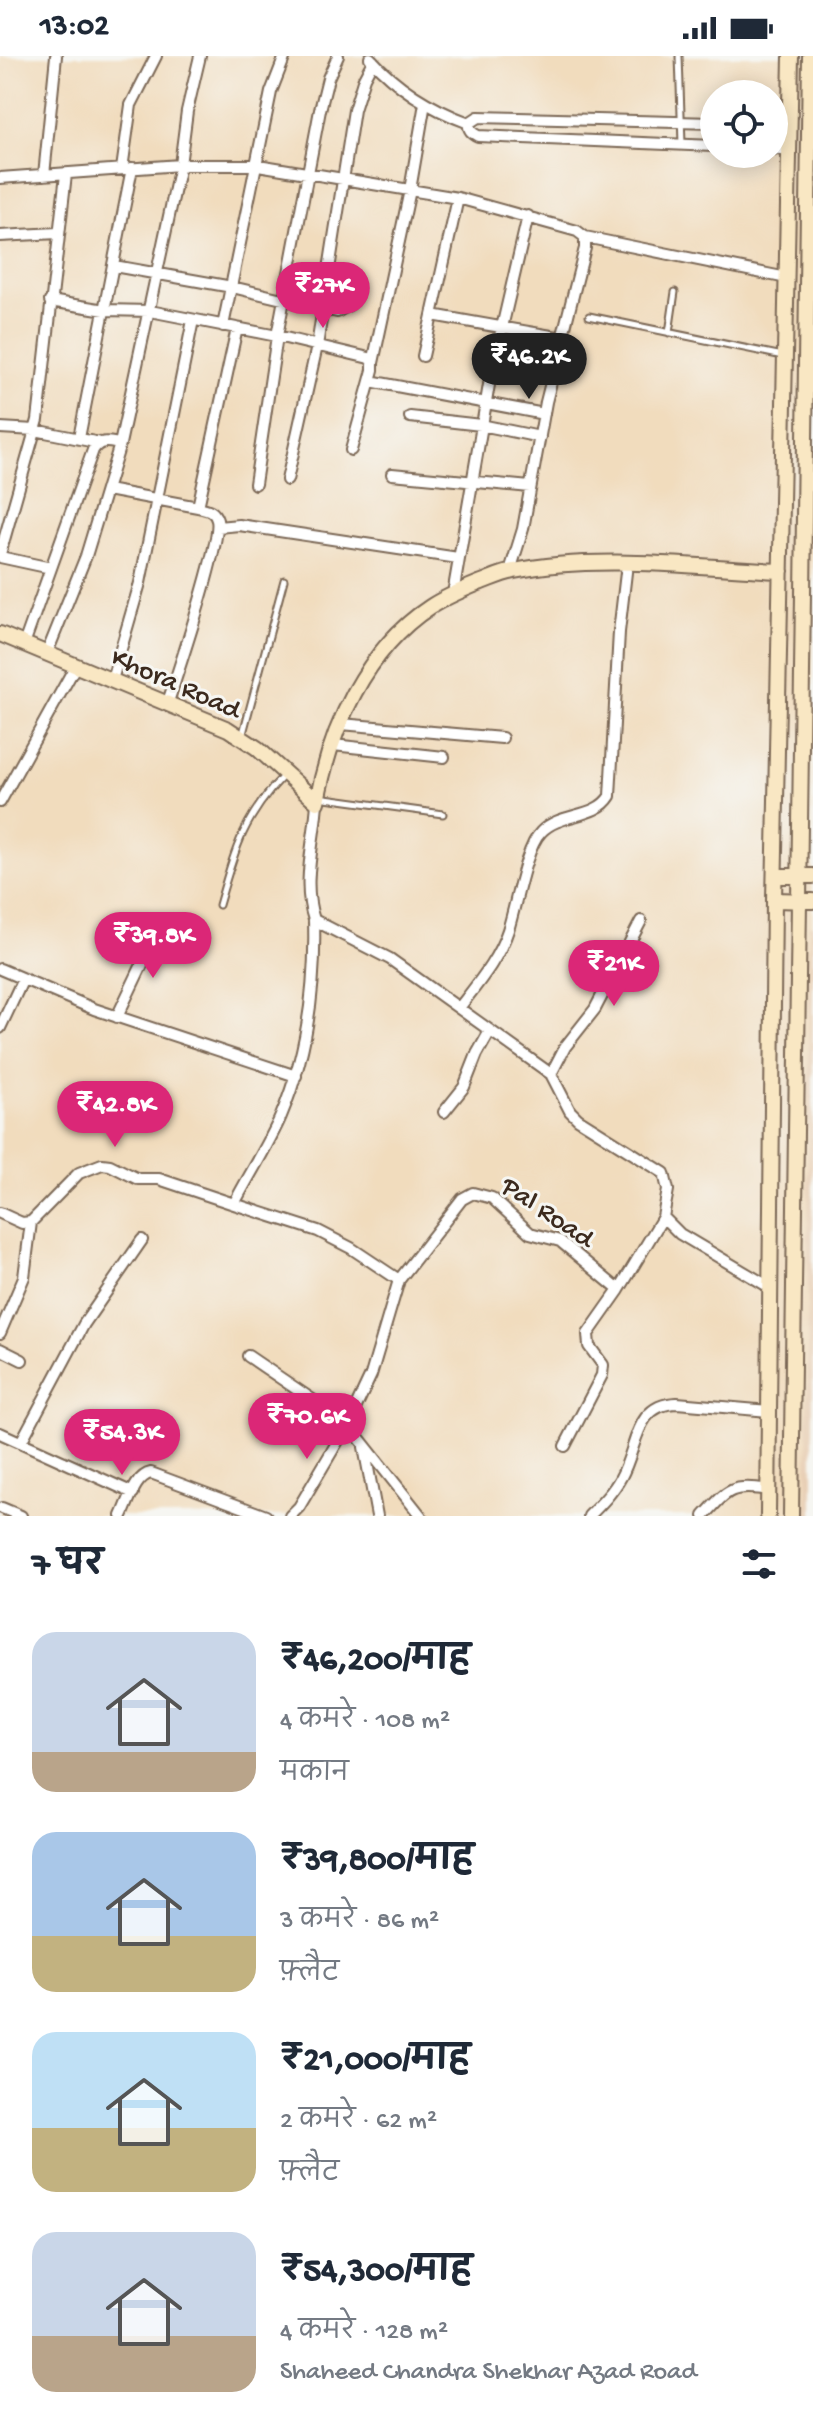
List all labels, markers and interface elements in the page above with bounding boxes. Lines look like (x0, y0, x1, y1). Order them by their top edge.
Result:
text: 13:02 (40, 11, 109, 46)
map controls (700, 80, 788, 168)
button: locate (700, 80, 788, 168)
pin: ₹27K (276, 262, 370, 330)
text: ₹27K (294, 272, 352, 303)
pin: ₹46.2K (464, 333, 594, 401)
text: ₹46.2K (490, 343, 568, 374)
street label: Khora Road (105, 642, 247, 729)
pin: ₹39.8K (88, 912, 218, 980)
text: ₹39.8K (112, 922, 194, 953)
pin: ₹21K (567, 940, 661, 1008)
text: ₹21K (586, 950, 642, 981)
pin: ₹42.8K (50, 1081, 180, 1149)
text: ₹42.8K (75, 1091, 155, 1122)
street label: Pal Road (493, 1170, 601, 1258)
pin: ₹70.6K (242, 1393, 372, 1461)
text: ₹70.6K (266, 1403, 348, 1434)
pin: ₹54.3K (57, 1409, 187, 1477)
text: ₹54.3K (82, 1419, 162, 1450)
icon: filters (737, 1542, 781, 1586)
text: 7 घर (32, 1547, 103, 1587)
text: ₹46,200/माह (280, 1642, 471, 1682)
icon: home (96, 1664, 192, 1760)
text: 4 कमरे · 108 m² (280, 1707, 450, 1738)
text: मकान (280, 1760, 349, 1791)
text: ₹39,800/माह (280, 1842, 474, 1882)
icon: home (96, 1864, 192, 1960)
text: 3 कमरे · 86 m² (280, 1907, 439, 1938)
text: फ़्लैट (280, 1960, 339, 1991)
text: ₹21,000/माह (280, 2042, 470, 2082)
icon: home (96, 2064, 192, 2160)
text: 2 कमरे · 62 m² (280, 2107, 437, 2138)
text: फ़्लैट (280, 2160, 339, 2191)
text: ₹54,300/माह (280, 2253, 472, 2293)
icon: home (96, 2264, 192, 2360)
text: 4 कमरे · 128 m² (280, 2318, 448, 2349)
text: Shaheed Chandra Shekhar Azad Road (280, 2358, 697, 2389)

